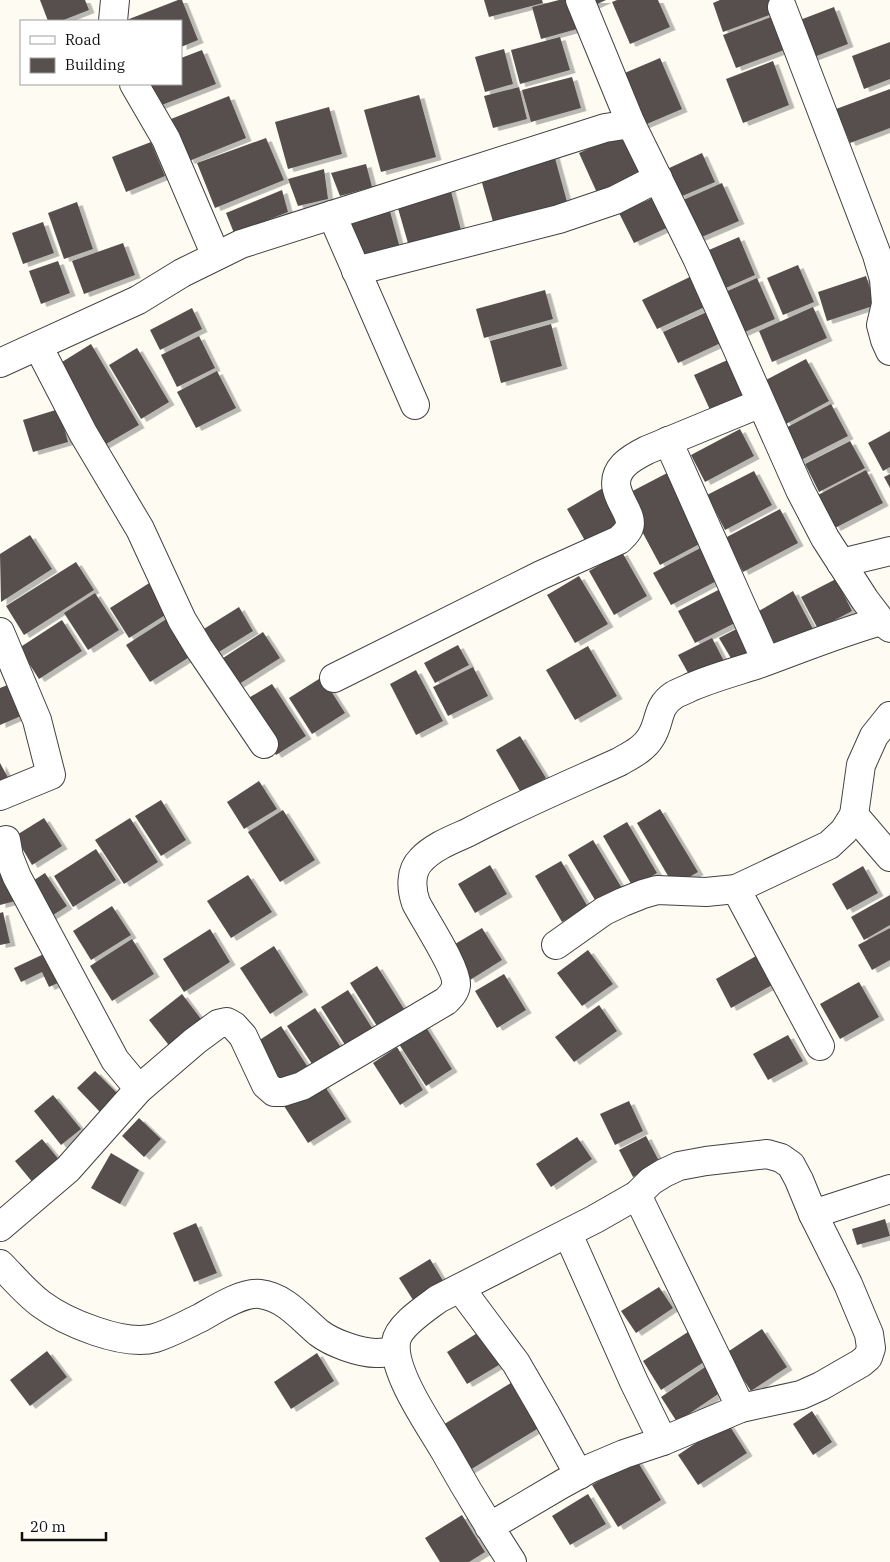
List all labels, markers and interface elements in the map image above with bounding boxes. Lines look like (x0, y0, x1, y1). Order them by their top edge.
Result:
legend (20, 20, 182, 85)
text: Road (65, 30, 101, 49)
text: Building (65, 55, 125, 74)
scale bar (22, 1510, 106, 1542)
text: 20 m (30, 1517, 66, 1536)

